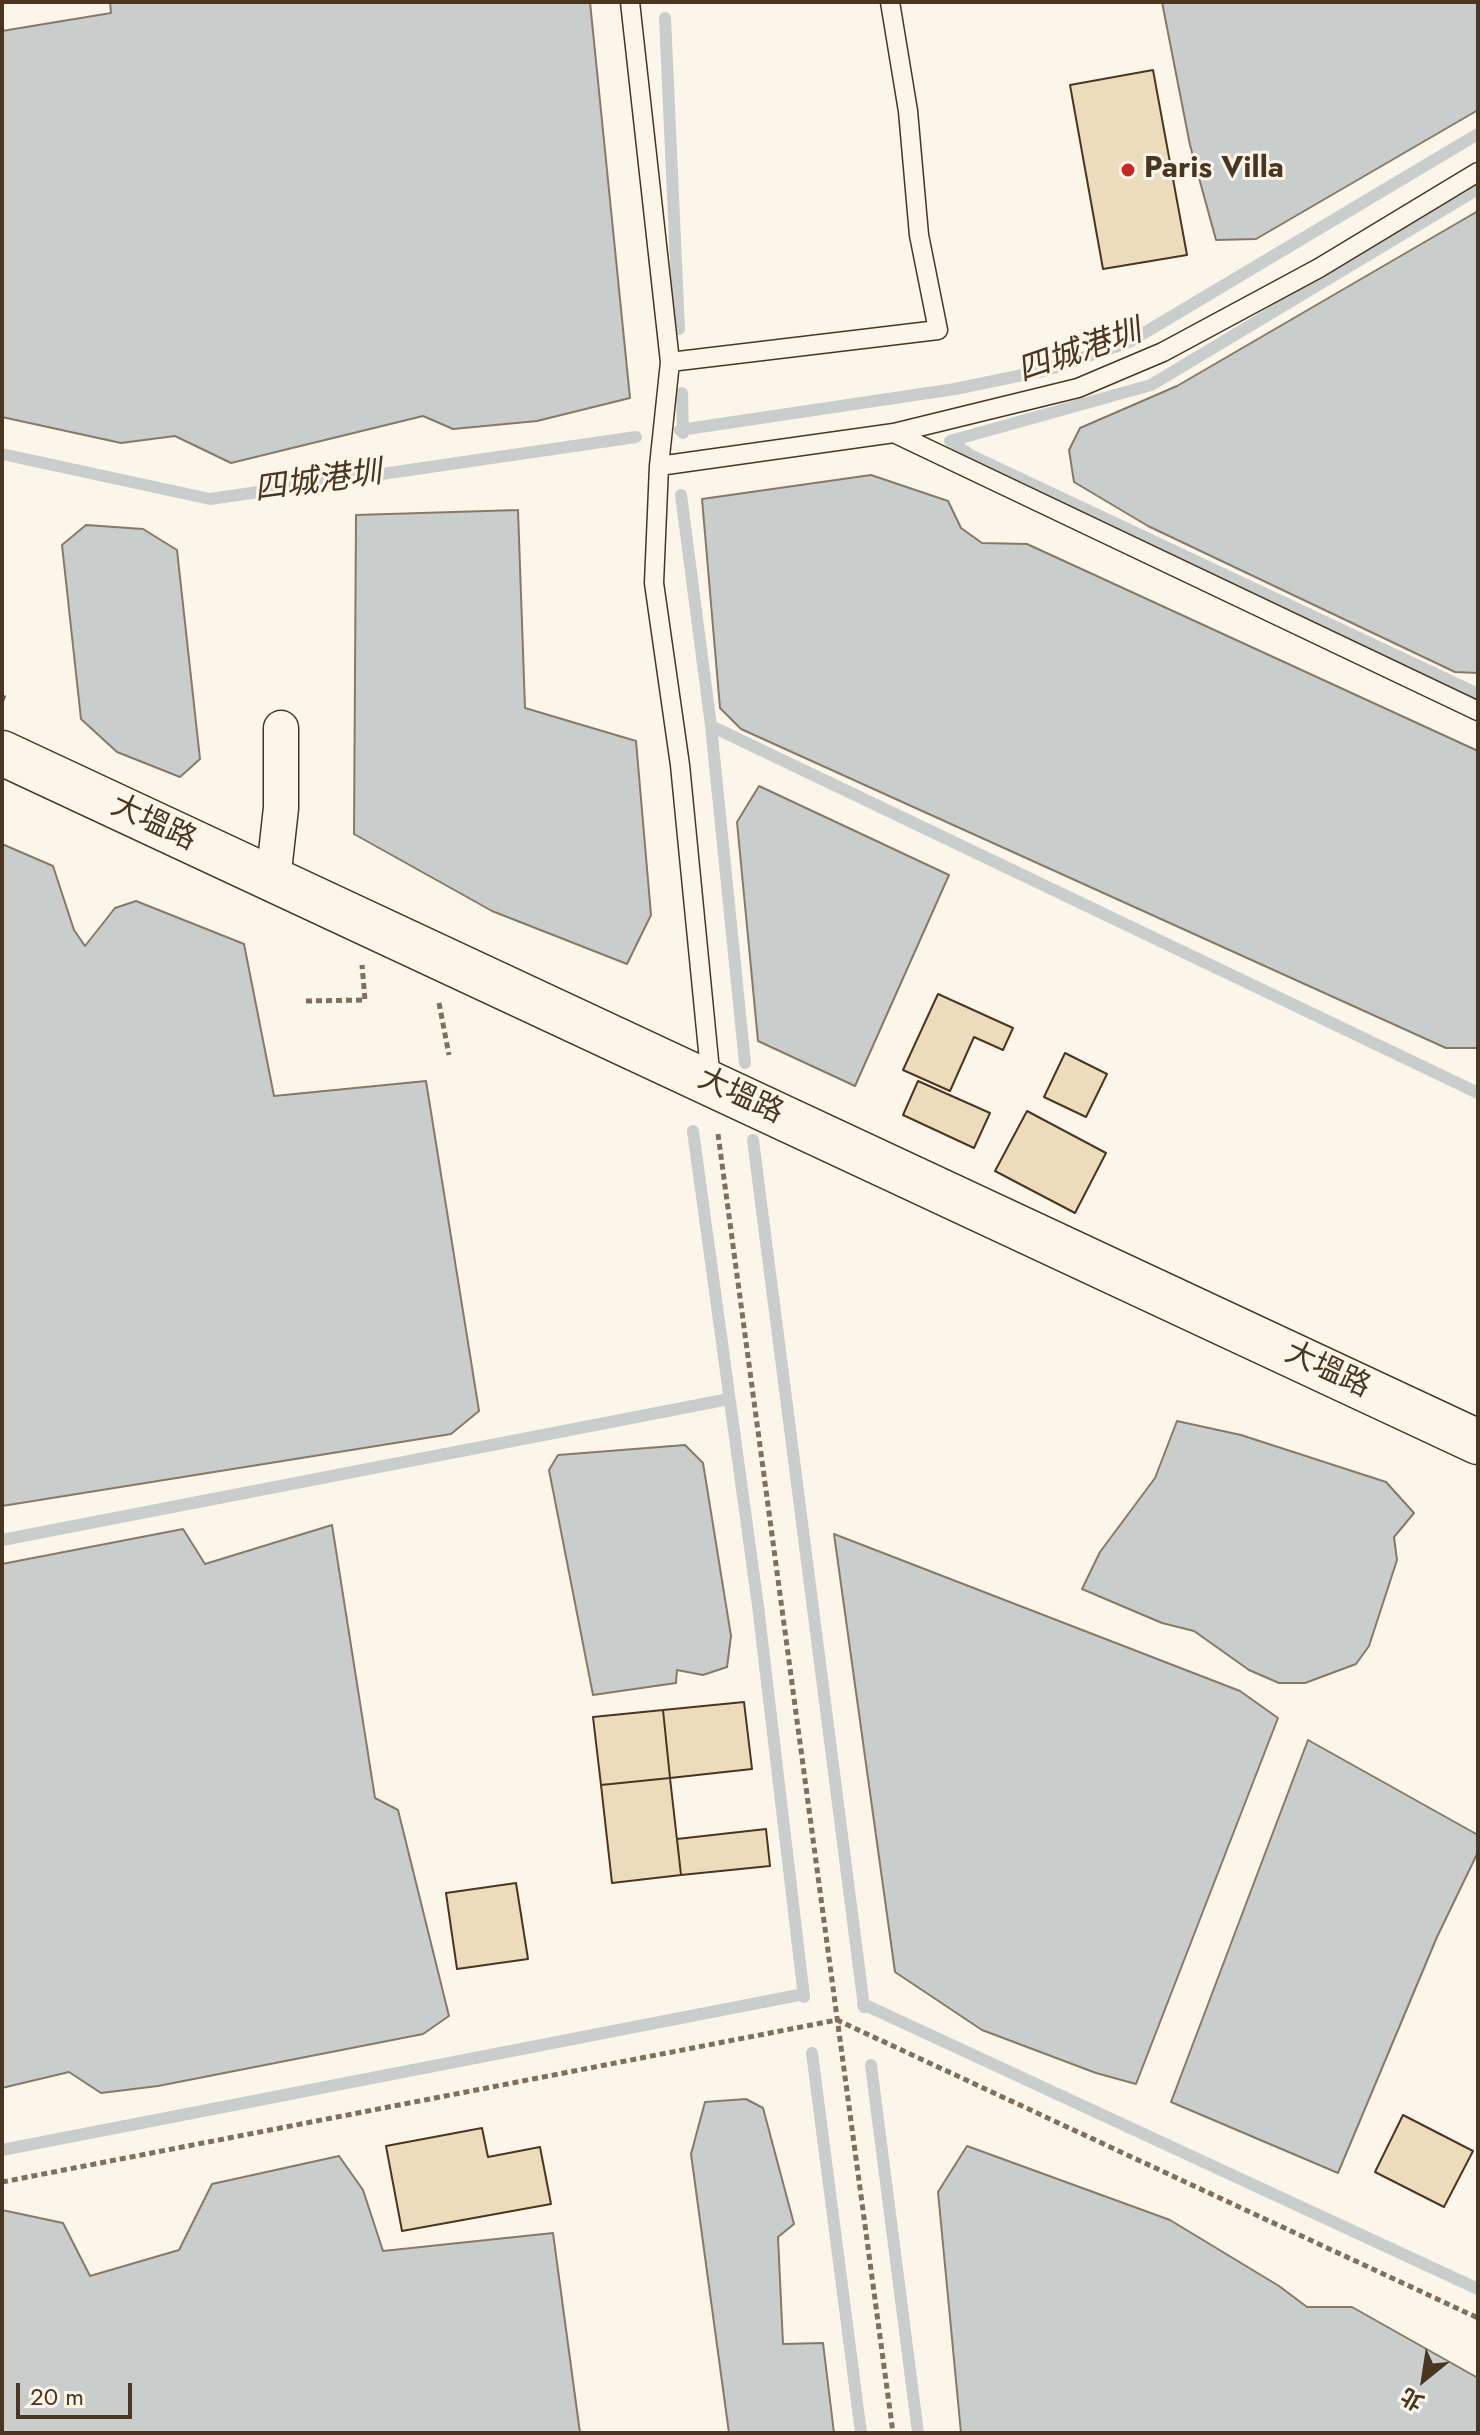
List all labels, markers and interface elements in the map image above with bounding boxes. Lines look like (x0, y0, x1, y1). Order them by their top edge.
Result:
place label: Paris Villa (1144, 152, 1284, 188)
marker: Paris Villa (1119, 161, 1137, 179)
water label: 四城港圳 (1013, 314, 1147, 392)
water label: 四城港圳 (252, 455, 384, 511)
street label: 大塭路 (105, 789, 201, 859)
street label: 大塭路 (692, 1062, 788, 1132)
street label: 大塭路 (1279, 1336, 1375, 1406)
north arrow (1384, 2339, 1464, 2419)
scale bar (20, 2367, 136, 2417)
text: 20 m (30, 2379, 84, 2414)
text: 北 (1394, 2380, 1430, 2419)

